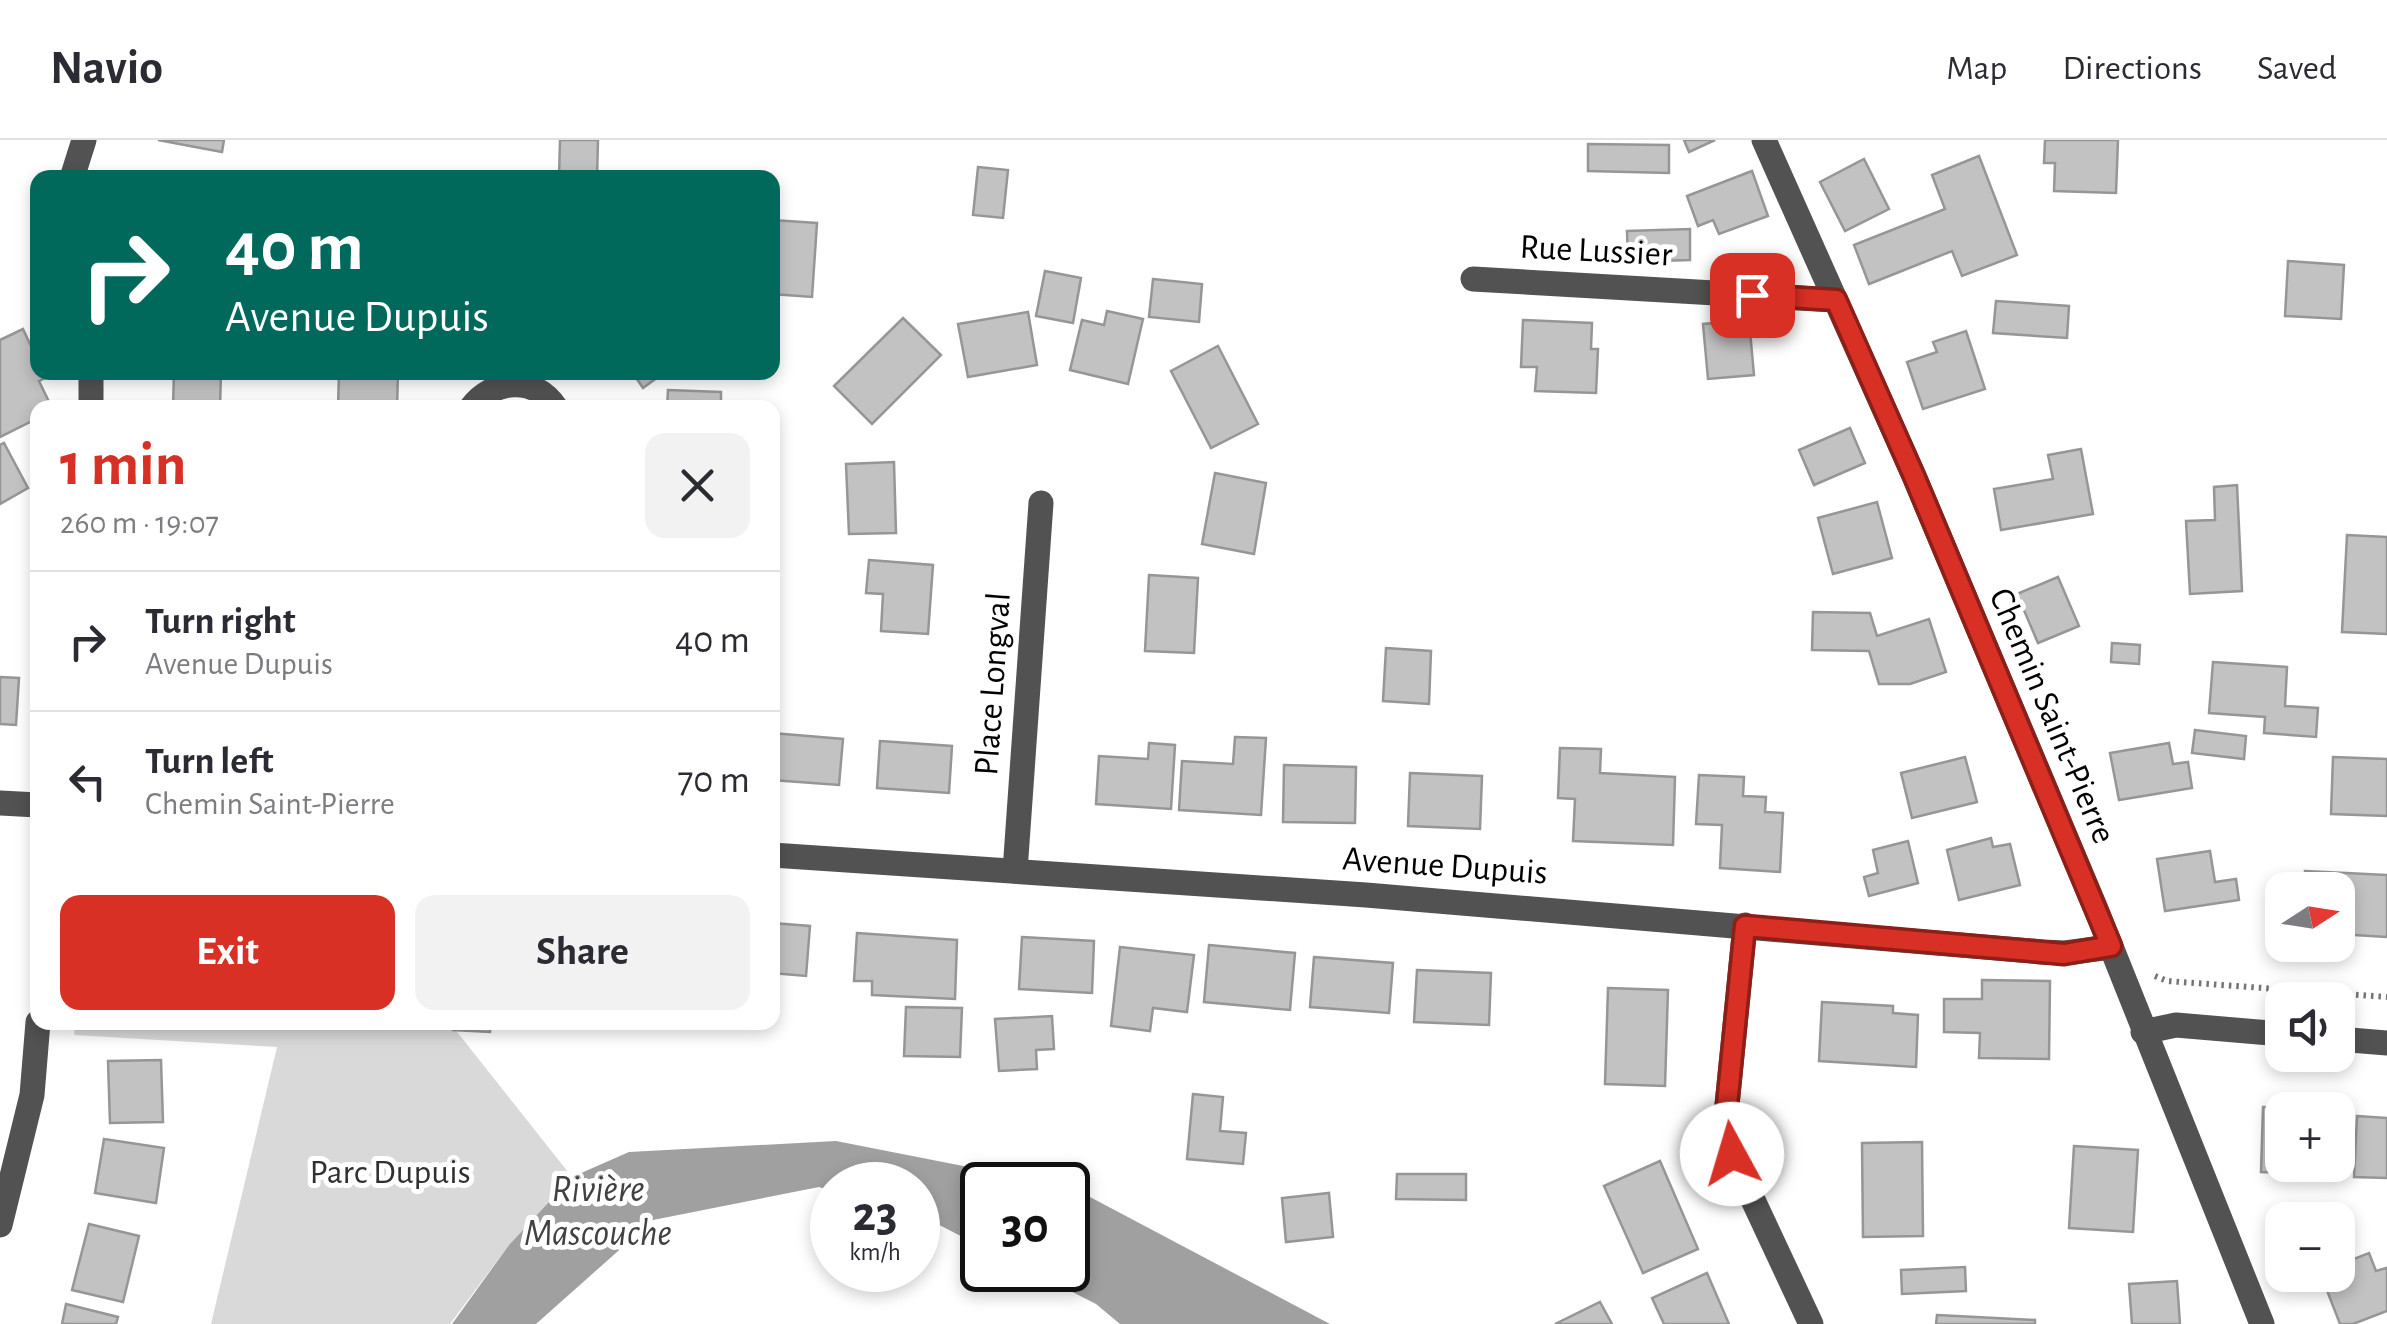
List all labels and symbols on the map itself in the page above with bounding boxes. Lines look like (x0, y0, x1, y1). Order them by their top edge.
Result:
street label: Rue Lussier (1519, 230, 1674, 273)
pin (1710, 253, 1795, 338)
street label: Chemin Saint-Pierre (1983, 583, 2121, 849)
street label: Place Longval (969, 591, 1017, 777)
street label: Avenue Dupuis (1341, 841, 1549, 891)
north arrow (2265, 872, 2355, 962)
position arrow (1680, 1102, 1784, 1206)
park label: Parc Dupuis (309, 1155, 471, 1190)
speed limit sign: 30 (960, 1162, 1090, 1292)
water label: Rivière Mascouche (524, 1171, 672, 1253)

